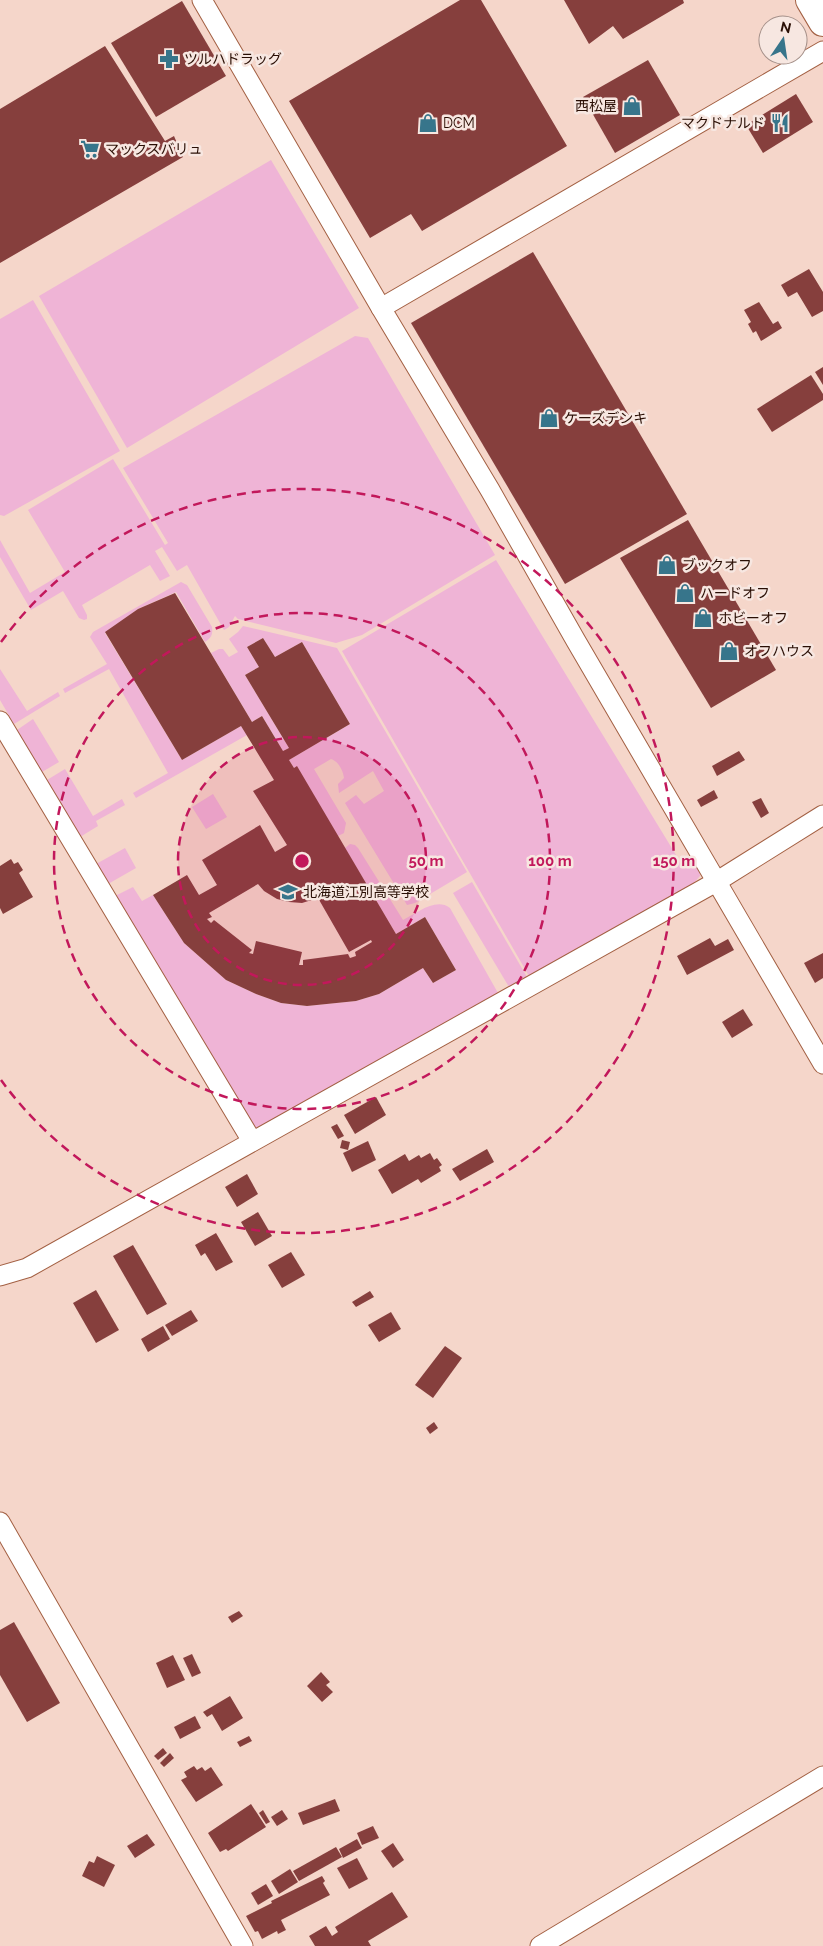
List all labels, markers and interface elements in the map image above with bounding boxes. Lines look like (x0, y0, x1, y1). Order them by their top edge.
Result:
north arrow (758, 15, 808, 65)
text: N (779, 18, 793, 36)
pharmacy icon: ツルハドラッグ (158, 48, 180, 70)
place label: ツルハドラッグ (184, 51, 282, 67)
shop icon: 西松屋 (621, 95, 643, 117)
place label: 西松屋 (575, 98, 617, 114)
shop icon: DCM (417, 112, 439, 134)
restaurant icon: マクドナルド (769, 112, 791, 134)
place label: DCM (443, 115, 475, 131)
place label: マクドナルド (681, 115, 765, 131)
supermarket icon: マックスバリュ (79, 138, 101, 160)
place label: マックスバリュ (105, 141, 203, 157)
shop icon: ケーズデンキ (538, 407, 560, 429)
place label: ケーズデンキ (564, 410, 647, 426)
shop icon: ブックオフ (656, 554, 678, 576)
place label: ブックオフ (682, 557, 752, 573)
shop icon: ハードオフ (674, 582, 696, 604)
place label: ハードオフ (700, 585, 770, 601)
shop icon: ホビーオフ (692, 607, 714, 629)
place label: ホビーオフ (718, 610, 788, 626)
shop icon: オフハウス (718, 640, 740, 662)
place label: オフハウス (744, 643, 814, 659)
centre of rings (293, 852, 311, 870)
text: 50 m (408, 852, 444, 870)
text: 100 m (528, 852, 572, 870)
text: 150 m (653, 852, 695, 870)
school or university icon: 北海道江別高等学校 (277, 881, 299, 903)
place label: 北海道江別高等学校 (303, 884, 429, 900)

